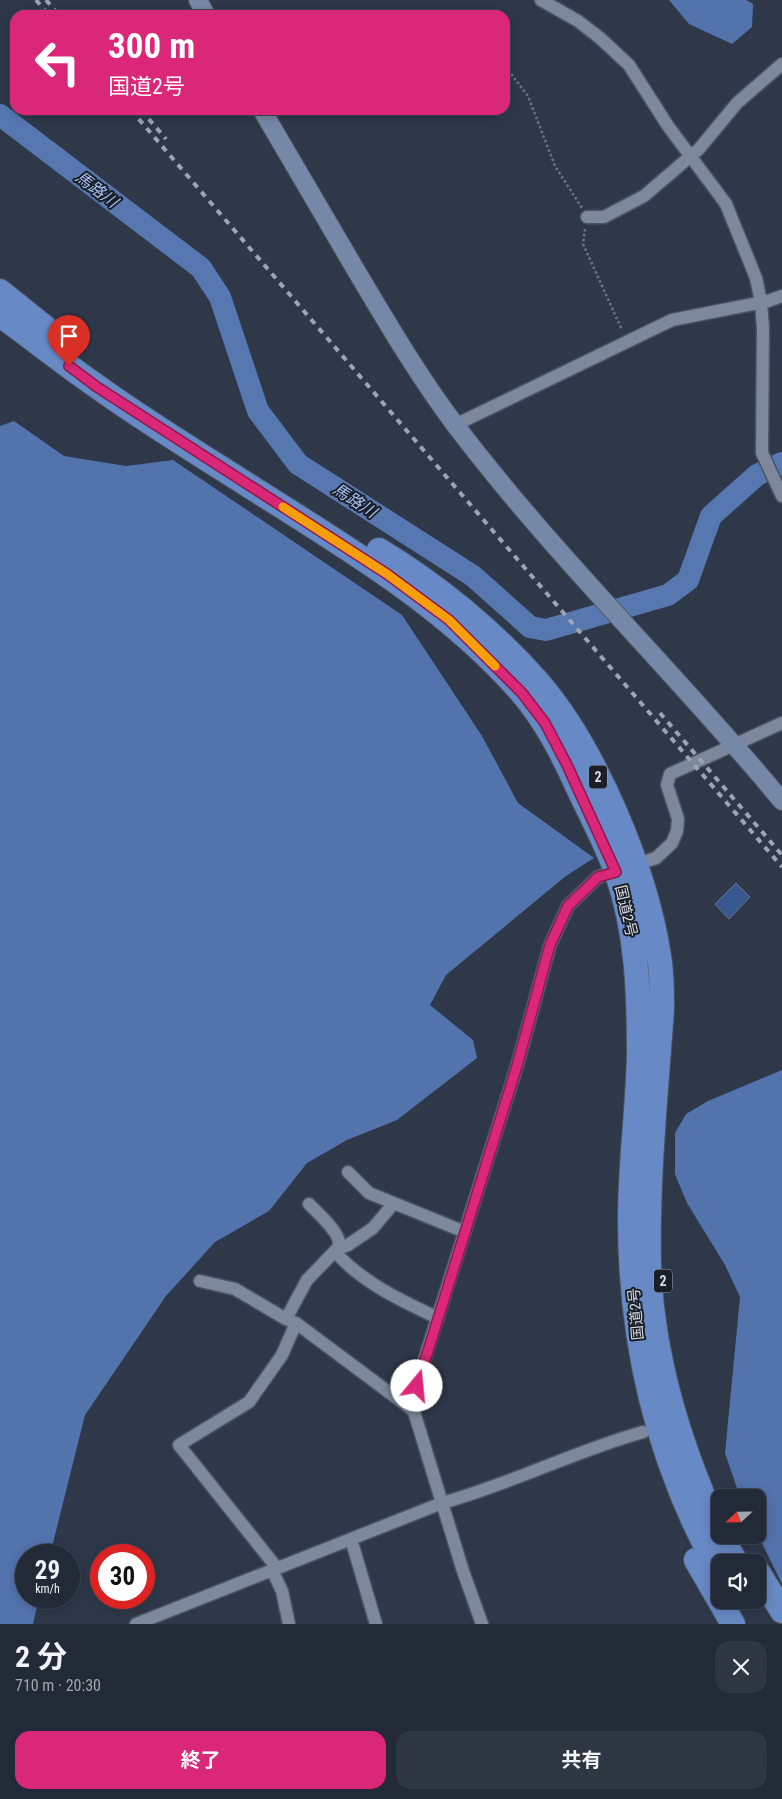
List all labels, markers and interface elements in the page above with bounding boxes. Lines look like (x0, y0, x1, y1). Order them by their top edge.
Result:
text: 300 m (108, 26, 195, 67)
icon: left (25, 30, 90, 95)
text: 国道2号 (108, 74, 185, 99)
water label: 馬路川 (72, 167, 123, 213)
pin (48, 315, 90, 366)
icon: arrive (55, 322, 83, 350)
water label: 馬路川 (329, 479, 382, 523)
road number: 2 (589, 766, 607, 789)
street label: 国道2号 (611, 883, 641, 939)
road number: 2 (654, 1270, 672, 1292)
street label: 国道2号 (625, 1287, 647, 1341)
position arrow (390, 1359, 442, 1411)
north arrow (711, 1489, 766, 1544)
map controls (711, 1489, 766, 1609)
speed limit sign: 30 (90, 1544, 155, 1609)
button: sound (711, 1554, 766, 1609)
text: 29 (35, 1556, 60, 1585)
text: km/h (35, 1582, 60, 1596)
text: 2 分 (15, 1639, 67, 1674)
button: close (715, 1641, 767, 1693)
text: 710 m · 20:30 (15, 1676, 101, 1695)
button: 終了 (15, 1731, 386, 1789)
button: 共有 (396, 1731, 767, 1789)

